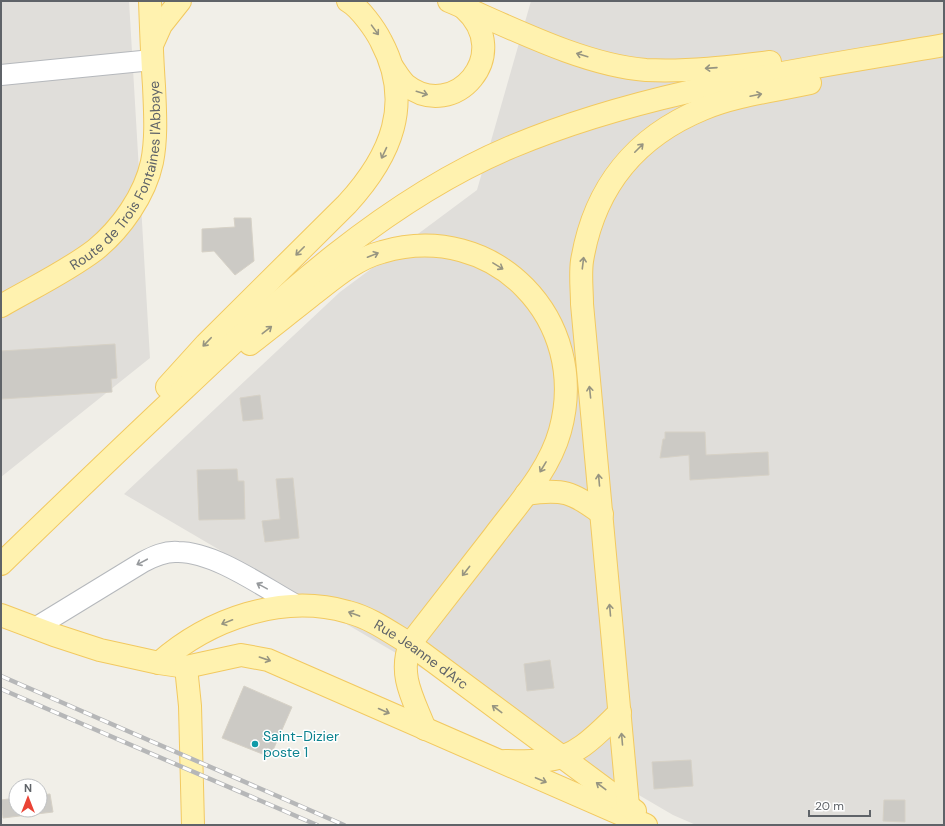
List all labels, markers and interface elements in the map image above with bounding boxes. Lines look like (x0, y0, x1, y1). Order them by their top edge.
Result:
one-way arrow (370, 24, 379, 35)
one-way arrow (576, 51, 589, 58)
one-way arrow (705, 65, 718, 72)
street label: Route de Trois Fontaines l'Abbaye (66, 80, 164, 274)
one-way arrow (415, 90, 428, 97)
one-way arrow (749, 90, 762, 98)
one-way arrow (634, 143, 644, 153)
one-way arrow (380, 147, 387, 159)
one-way arrow (295, 246, 305, 256)
one-way arrow (366, 251, 378, 259)
one-way arrow (579, 256, 586, 269)
one-way arrow (492, 262, 503, 270)
one-way arrow (262, 326, 273, 335)
one-way arrow (202, 337, 212, 347)
one-way arrow (587, 386, 594, 399)
one-way arrow (539, 461, 547, 473)
one-way arrow (595, 474, 602, 487)
one-way arrow (137, 559, 149, 567)
one-way arrow (462, 566, 471, 577)
one-way arrow (256, 582, 268, 589)
one-way arrow (607, 604, 614, 617)
one-way arrow (349, 610, 361, 618)
street label: Rue Jeanne d'Arc (371, 615, 472, 693)
one-way arrow (222, 618, 234, 626)
one-way arrow (258, 656, 271, 663)
one-way arrow (492, 704, 503, 713)
one-way arrow (377, 708, 389, 715)
place label: Saint-Dizier poste 1 (263, 727, 339, 761)
one-way arrow (618, 733, 626, 746)
marker: Saint-Dizier poste 1 (250, 739, 260, 749)
one-way arrow (535, 777, 547, 784)
north arrow (8, 778, 48, 818)
text: N (24, 781, 32, 795)
one-way arrow (596, 782, 607, 790)
scale bar (809, 792, 870, 818)
text: 20 m (815, 798, 844, 814)

